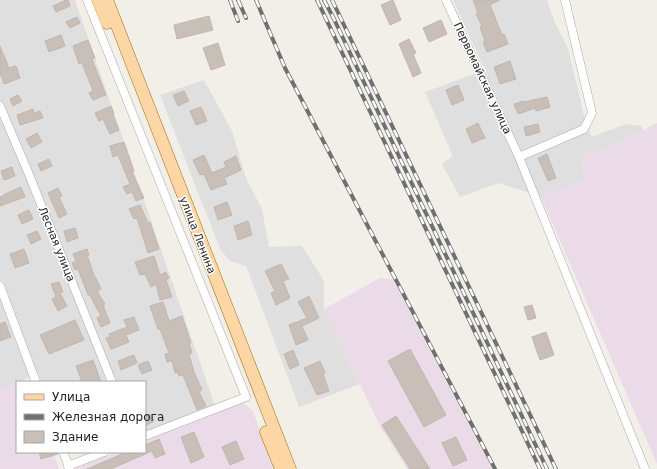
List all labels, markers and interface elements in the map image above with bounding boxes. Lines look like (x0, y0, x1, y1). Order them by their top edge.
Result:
street label: Первомайская улица (451, 20, 514, 136)
street label: улица Ленина (177, 195, 218, 276)
street label: Лесная улица (36, 205, 78, 284)
legend (16, 381, 146, 453)
text: Улица (52, 390, 90, 404)
text: Железная дорога (52, 410, 164, 424)
text: Здание (52, 430, 98, 444)

